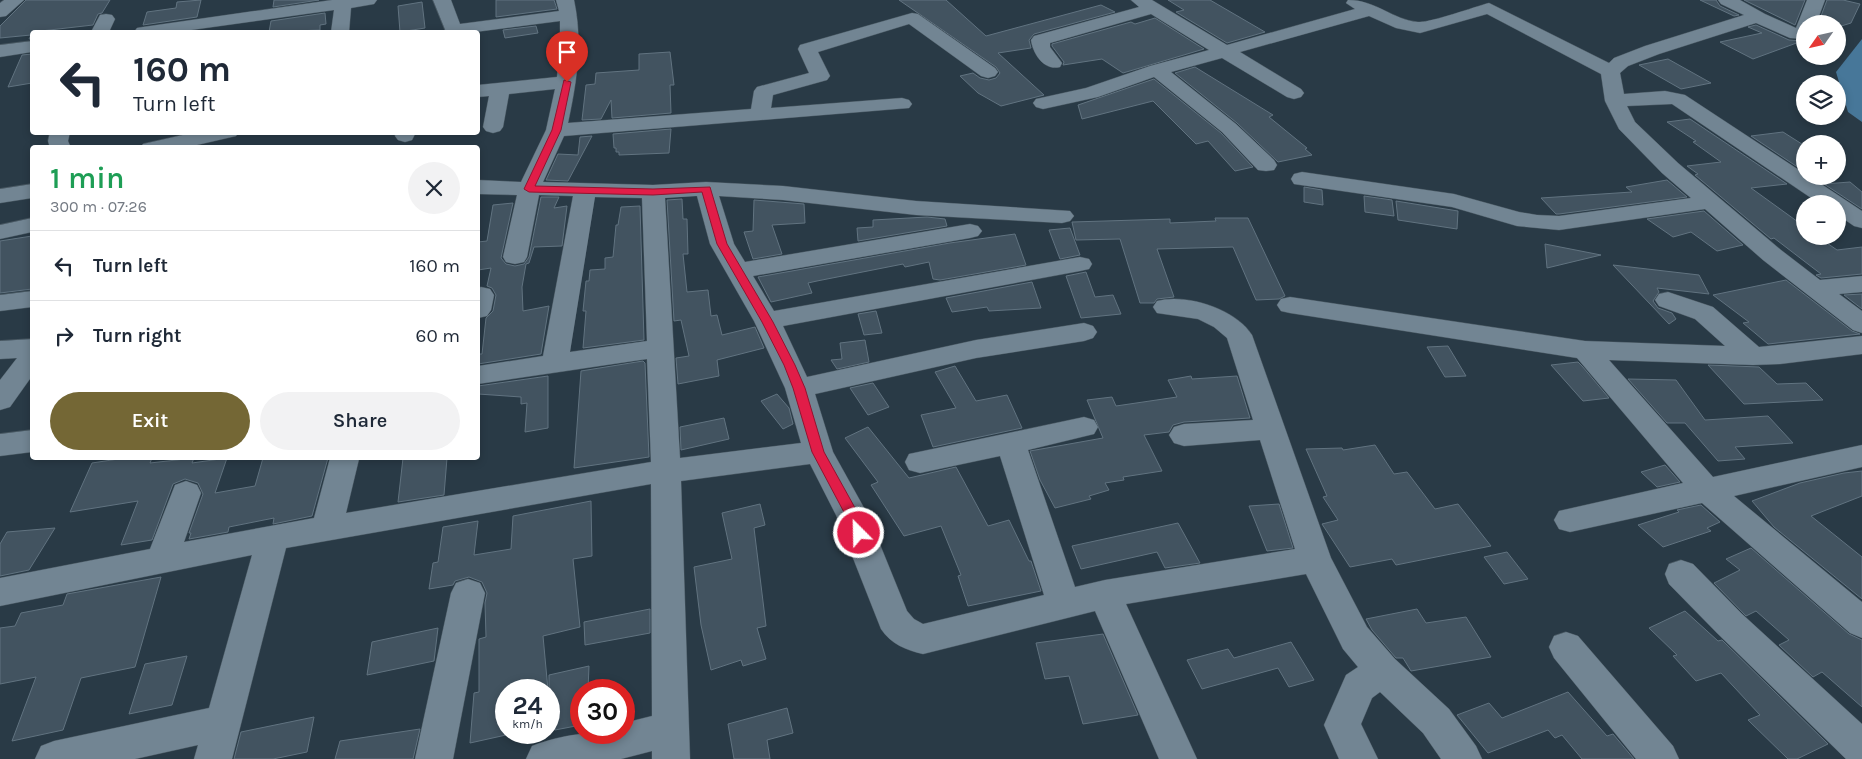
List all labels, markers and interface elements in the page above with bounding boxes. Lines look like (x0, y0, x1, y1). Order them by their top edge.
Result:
north arrow (1796, 15, 1846, 65)
map controls (1796, 15, 1846, 245)
pin (546, 31, 588, 82)
icon: arrive (553, 38, 581, 66)
text: 160 m (133, 49, 231, 90)
icon: left (50, 50, 115, 115)
button: layers (1796, 75, 1846, 125)
text: Turn left (133, 91, 216, 117)
button: + (1796, 135, 1846, 185)
text: 1 min (50, 160, 124, 196)
button: close (408, 162, 460, 214)
button: − (1796, 195, 1846, 245)
text: 300 m · 07:26 (50, 197, 147, 216)
icon: left (50, 252, 78, 280)
text: Turn left (93, 255, 168, 277)
text: 160 m (409, 255, 460, 277)
icon: right (50, 322, 78, 350)
text: Turn right (93, 325, 182, 347)
text: 60 m (416, 325, 460, 347)
button: Exit (50, 392, 250, 450)
button: Share (260, 392, 460, 450)
position arrow (832, 506, 884, 558)
speed limit sign: 30 (570, 679, 635, 744)
text: 24 (512, 691, 543, 720)
text: km/h (512, 717, 543, 731)

